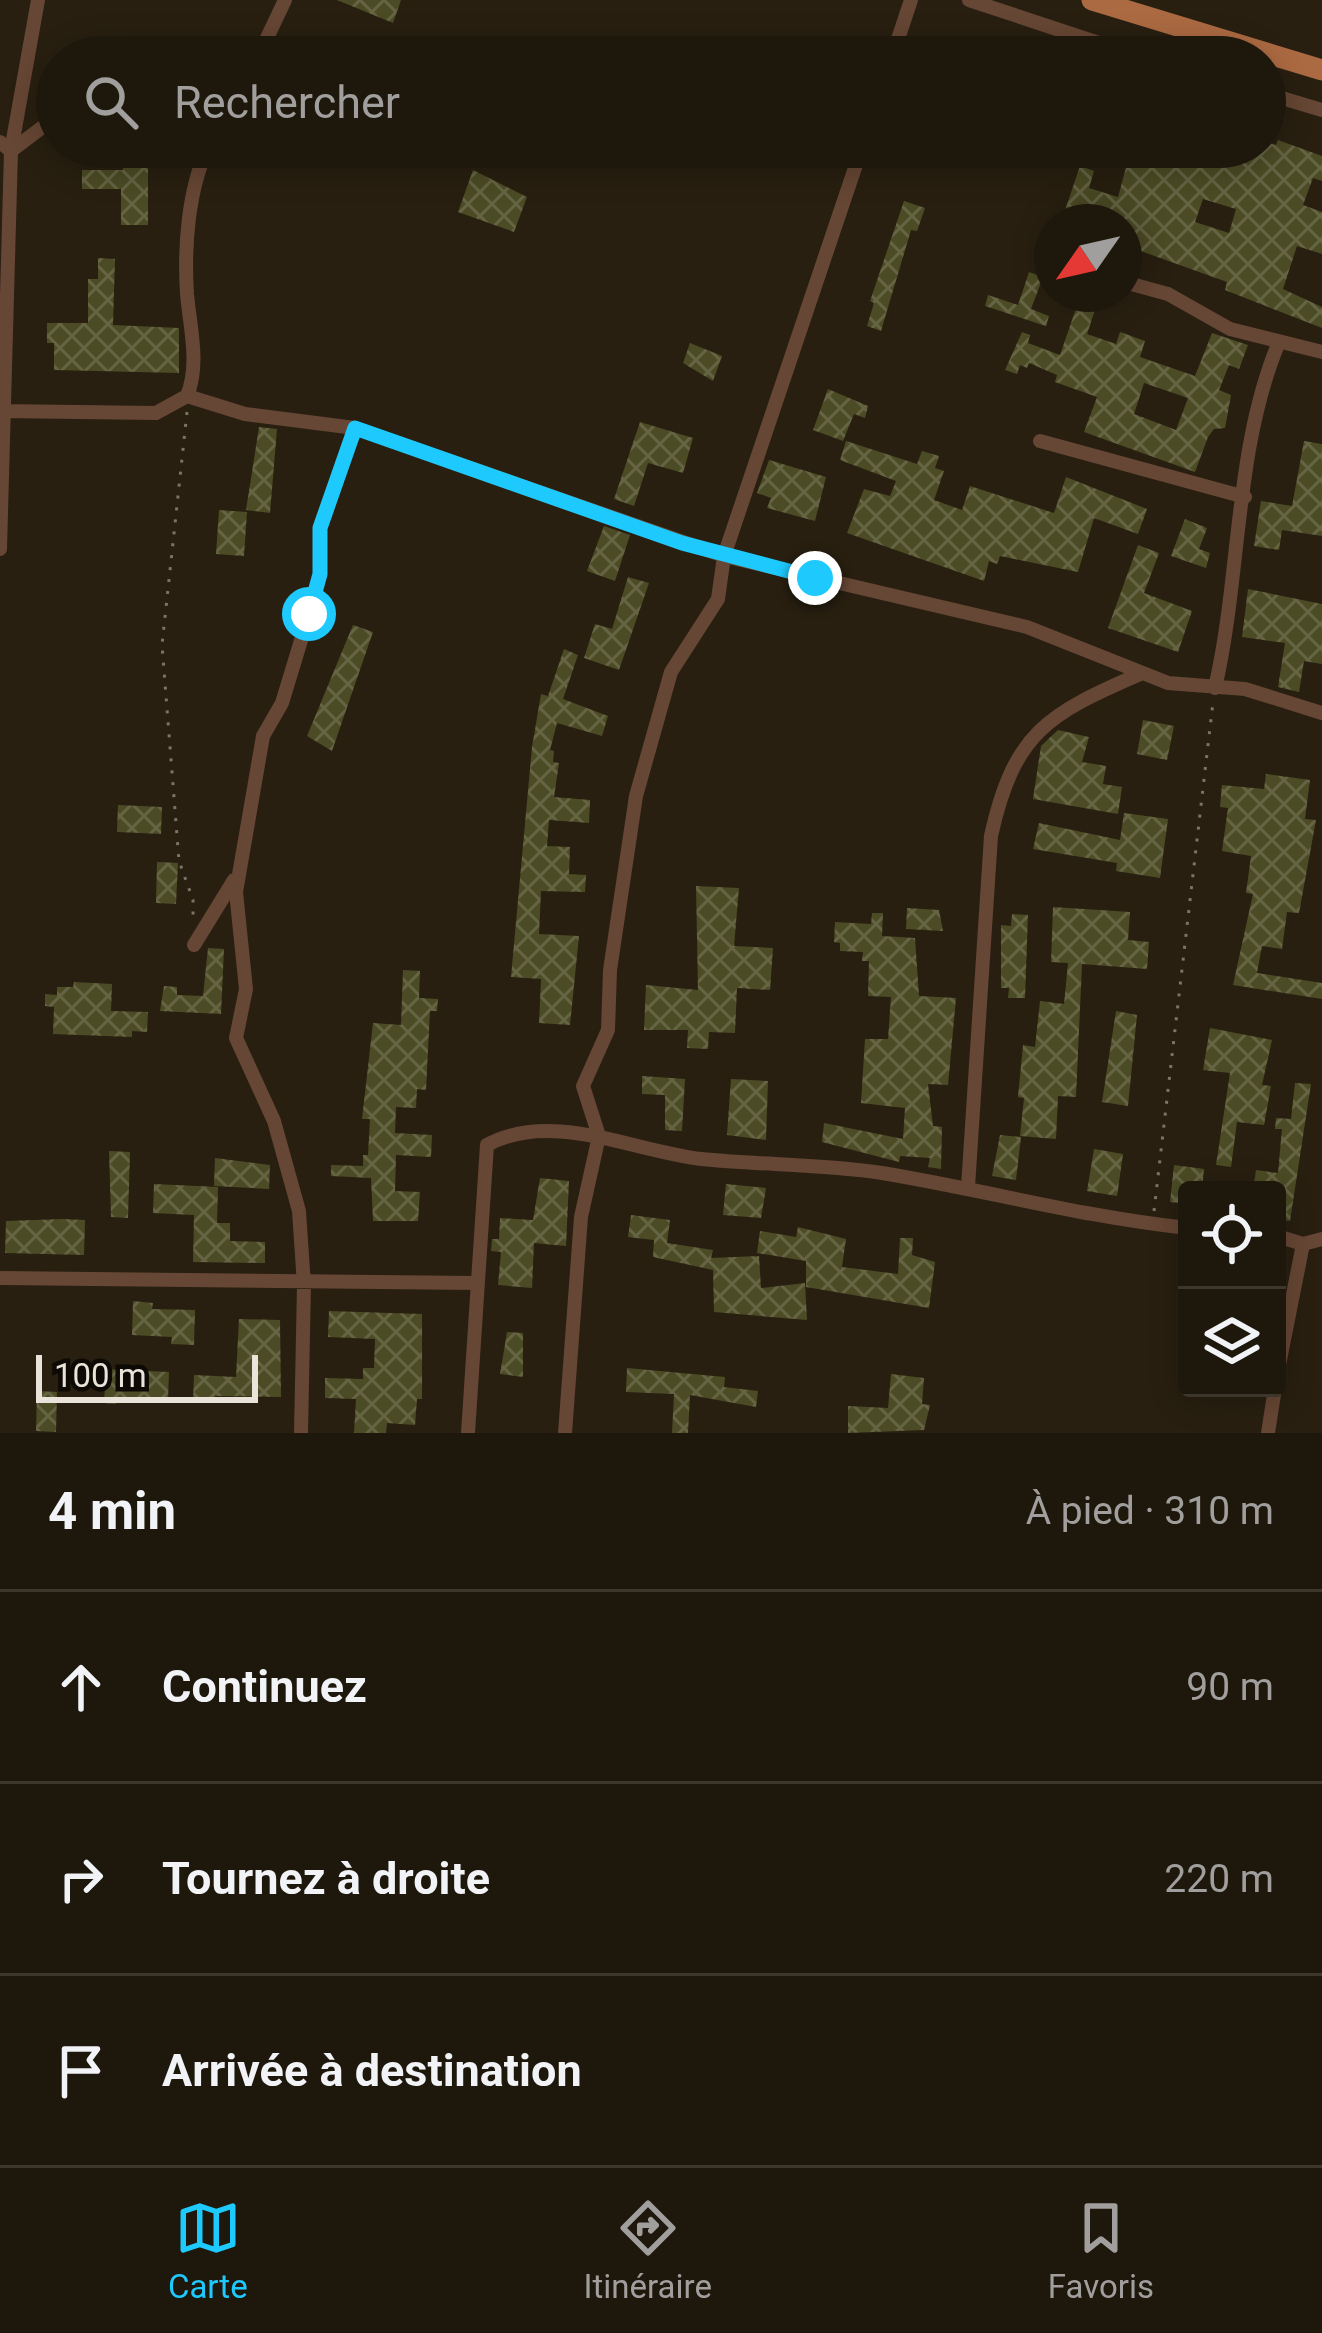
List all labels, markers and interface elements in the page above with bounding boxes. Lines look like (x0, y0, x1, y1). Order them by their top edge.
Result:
search box (36, 36, 1286, 168)
icon: search (78, 69, 144, 135)
text: Rechercher (174, 76, 400, 129)
north arrow (1034, 204, 1142, 312)
route end (788, 551, 842, 605)
route start (282, 587, 336, 641)
map controls (1178, 1181, 1286, 1397)
button: locate (1178, 1181, 1286, 1289)
button: layers (1178, 1289, 1286, 1397)
scale bar (36, 1349, 258, 1402)
text: 100 m (54, 1356, 147, 1395)
text: 4 min (48, 1482, 176, 1541)
text: À pied · 310 m (1026, 1488, 1274, 1534)
icon: ahead (48, 1654, 114, 1720)
text: Continuez (162, 1660, 367, 1713)
text: 90 m (1186, 1664, 1274, 1710)
icon: right (48, 1846, 114, 1912)
text: Tournez à droite (162, 1852, 490, 1905)
text: 220 m (1164, 1856, 1274, 1902)
icon: arrive (48, 2038, 114, 2104)
text: Arrivée à destination (162, 2044, 582, 2097)
tab: Carte (168, 2195, 248, 2306)
tab: Itinéraire (584, 2195, 712, 2306)
tab: Favoris (1048, 2195, 1154, 2306)

